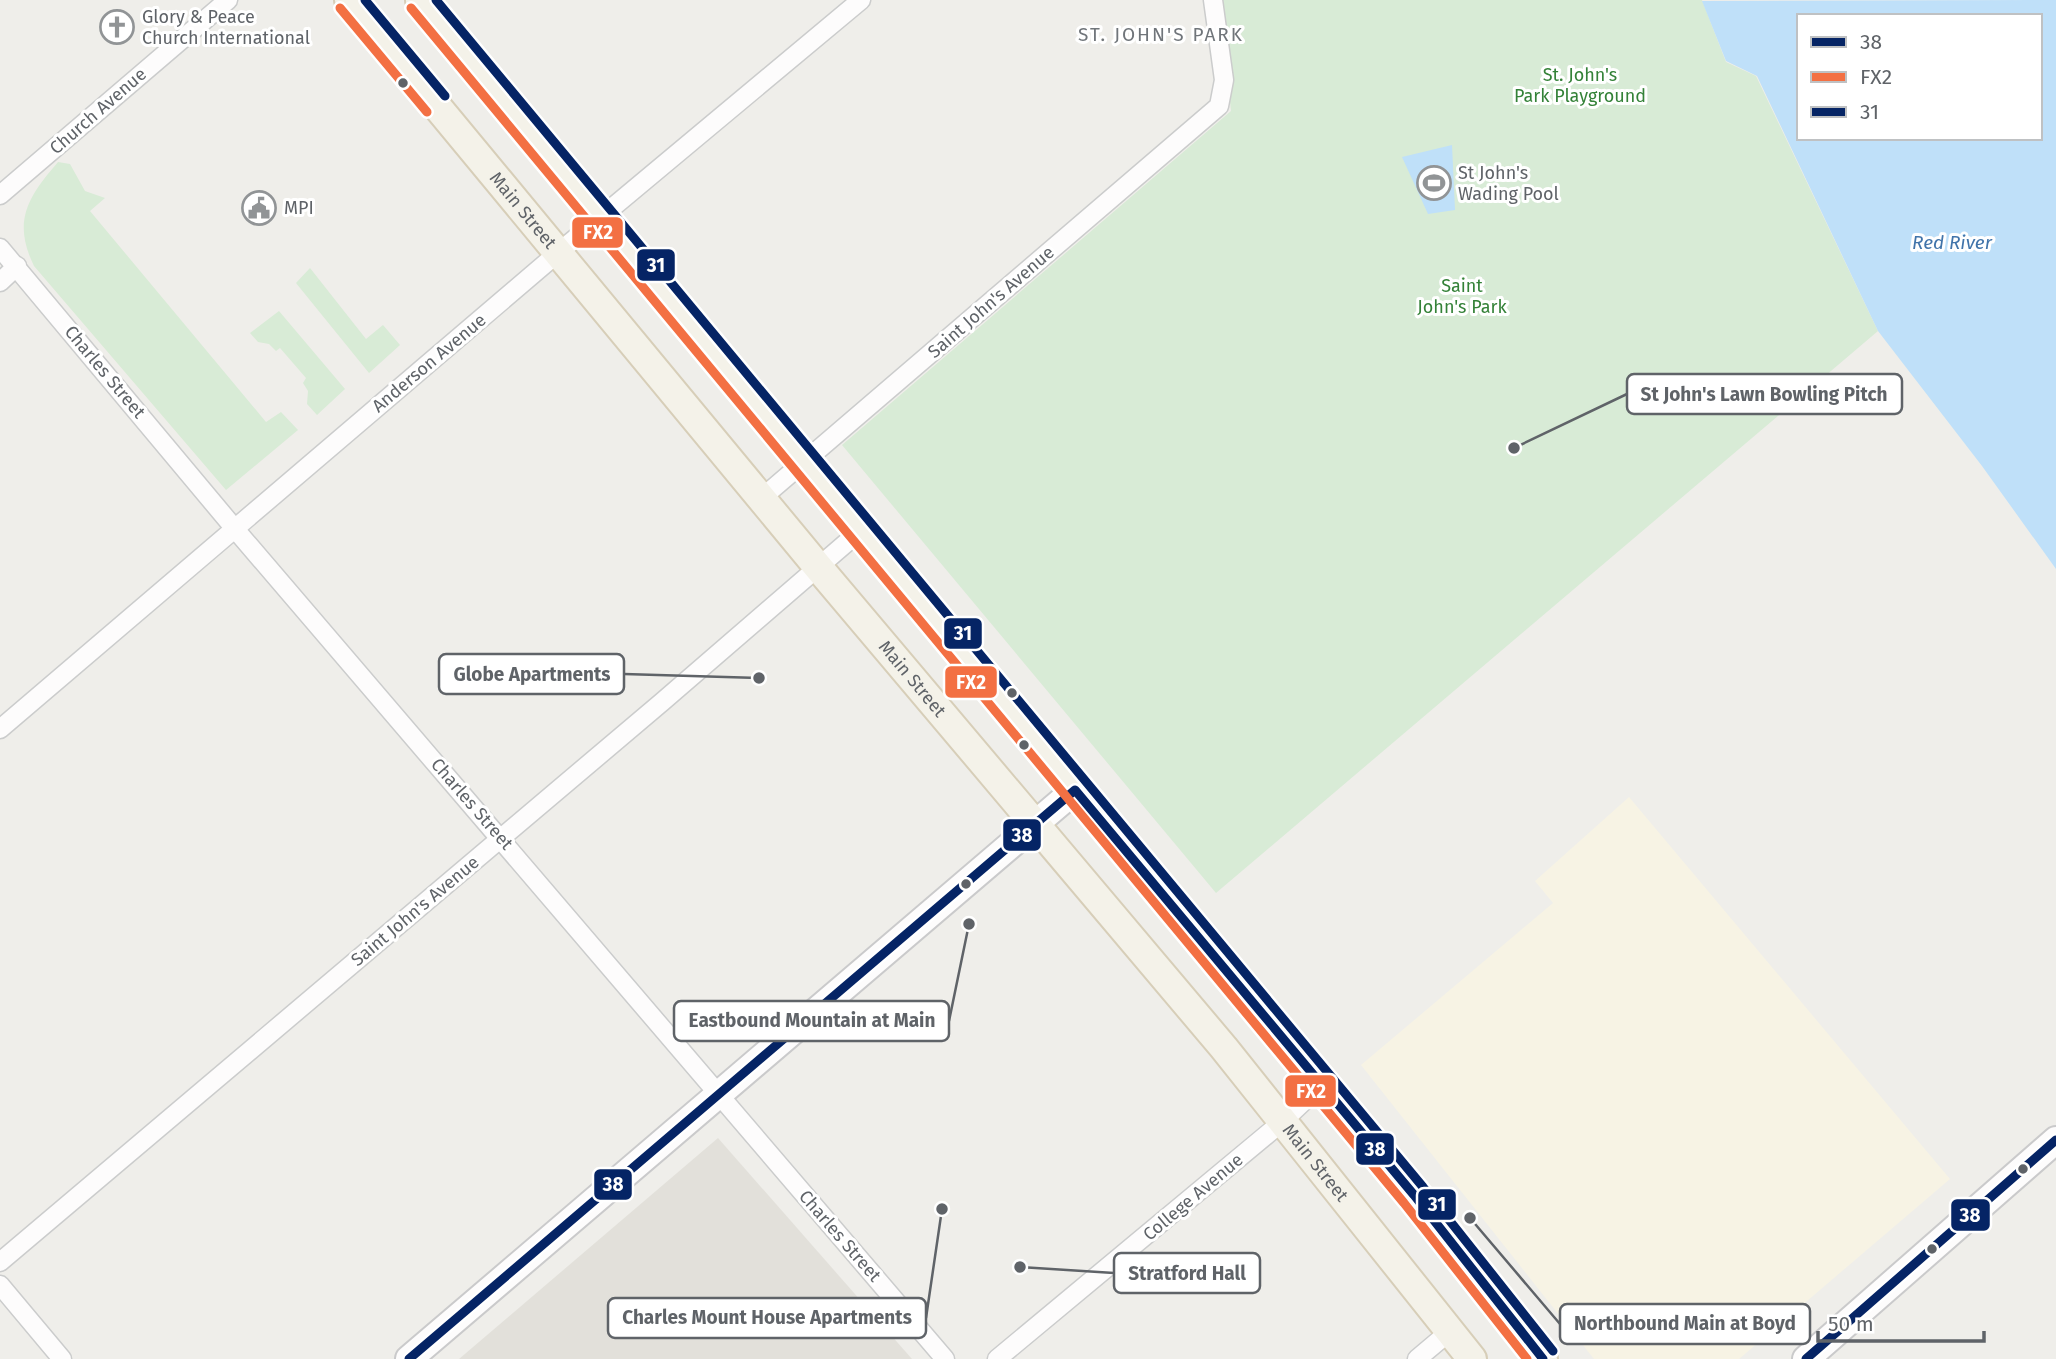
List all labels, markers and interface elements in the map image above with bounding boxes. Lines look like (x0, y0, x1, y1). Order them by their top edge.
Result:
place label: Glory & Peace Church International (142, 6, 310, 49)
church icon: Glory & Peace Church International (98, 8, 136, 46)
legend (1797, 14, 2042, 140)
district label: ST. JOHN'S PARK (1078, 23, 1244, 46)
text: 38 (1860, 29, 1882, 55)
street label: Church Avenue (45, 63, 151, 159)
park label: St. John's Park Playground (1514, 64, 1646, 107)
text: FX2 (1860, 64, 1892, 90)
unlabelled marker (396, 76, 410, 90)
text: 31 (1860, 99, 1879, 125)
place label: St John's Wading Pool (1458, 162, 1559, 205)
sports icon: St John's Wading Pool (1415, 164, 1453, 202)
street label: Main Street (485, 167, 561, 254)
public building icon: MPI (240, 189, 278, 227)
place label: MPI (284, 197, 314, 219)
line badge: FX2 (571, 216, 624, 249)
text: FX2 (583, 221, 613, 244)
water label: Red River (1912, 231, 1993, 254)
street label: Saint John's Avenue (923, 241, 1059, 363)
line badge: 31 (636, 248, 676, 282)
text: 31 (646, 254, 665, 277)
park label: Saint John's Park (1417, 275, 1507, 318)
street label: Anderson Avenue (368, 309, 490, 417)
street label: Charles Street (60, 321, 150, 423)
callout: St John's Lawn Bowling Pitch (1627, 374, 1902, 414)
text: St John's Lawn Bowling Pitch (1641, 383, 1887, 406)
line badge: 31 (943, 617, 983, 650)
text: 31 (953, 622, 972, 645)
street label: Main Street (874, 636, 951, 722)
callout: Globe Apartments (439, 654, 624, 694)
text: Globe Apartments (454, 663, 610, 686)
line badge: FX2 (944, 665, 998, 699)
text: FX2 (956, 671, 986, 694)
unlabelled marker (1005, 686, 1019, 700)
unlabelled marker (1017, 738, 1031, 752)
street label: Charles Street (426, 754, 518, 855)
line badge: 38 (1002, 818, 1042, 852)
text: 38 (1011, 824, 1032, 847)
street label: Saint John's Avenue (347, 851, 483, 971)
unlabelled marker (959, 877, 973, 891)
callout: Eastbound Mountain at Main (674, 1001, 949, 1041)
text: Eastbound Mountain at Main (689, 1009, 935, 1032)
line badge: FX2 (1284, 1074, 1337, 1108)
text: FX2 (1296, 1080, 1326, 1103)
street label: Main Street (1278, 1119, 1353, 1206)
line badge: 38 (1355, 1132, 1395, 1166)
text: 38 (1364, 1138, 1385, 1161)
street label: College Avenue (1138, 1149, 1248, 1245)
unlabelled marker (2016, 1162, 2030, 1176)
line badge: 38 (593, 1168, 633, 1201)
text: 38 (602, 1173, 623, 1196)
street label: Charles Street (794, 1186, 886, 1287)
line badge: 31 (1417, 1188, 1457, 1221)
text: 31 (1427, 1193, 1446, 1216)
line badge: 38 (1950, 1198, 1991, 1232)
text: 38 (1959, 1204, 1980, 1227)
unlabelled marker (1925, 1242, 1939, 1256)
callout: Stratford Hall (1114, 1253, 1260, 1293)
text: Stratford Hall (1128, 1262, 1246, 1285)
callout: Charles Mount House Apartments (608, 1298, 926, 1338)
scale bar (1818, 1300, 1984, 1344)
callout: Northbound Main at Boyd (1560, 1304, 1810, 1344)
text: Charles Mount House Apartments (622, 1306, 912, 1329)
text: 50 m (1828, 1311, 1874, 1337)
text: Northbound Main at Boyd (1574, 1312, 1796, 1335)

